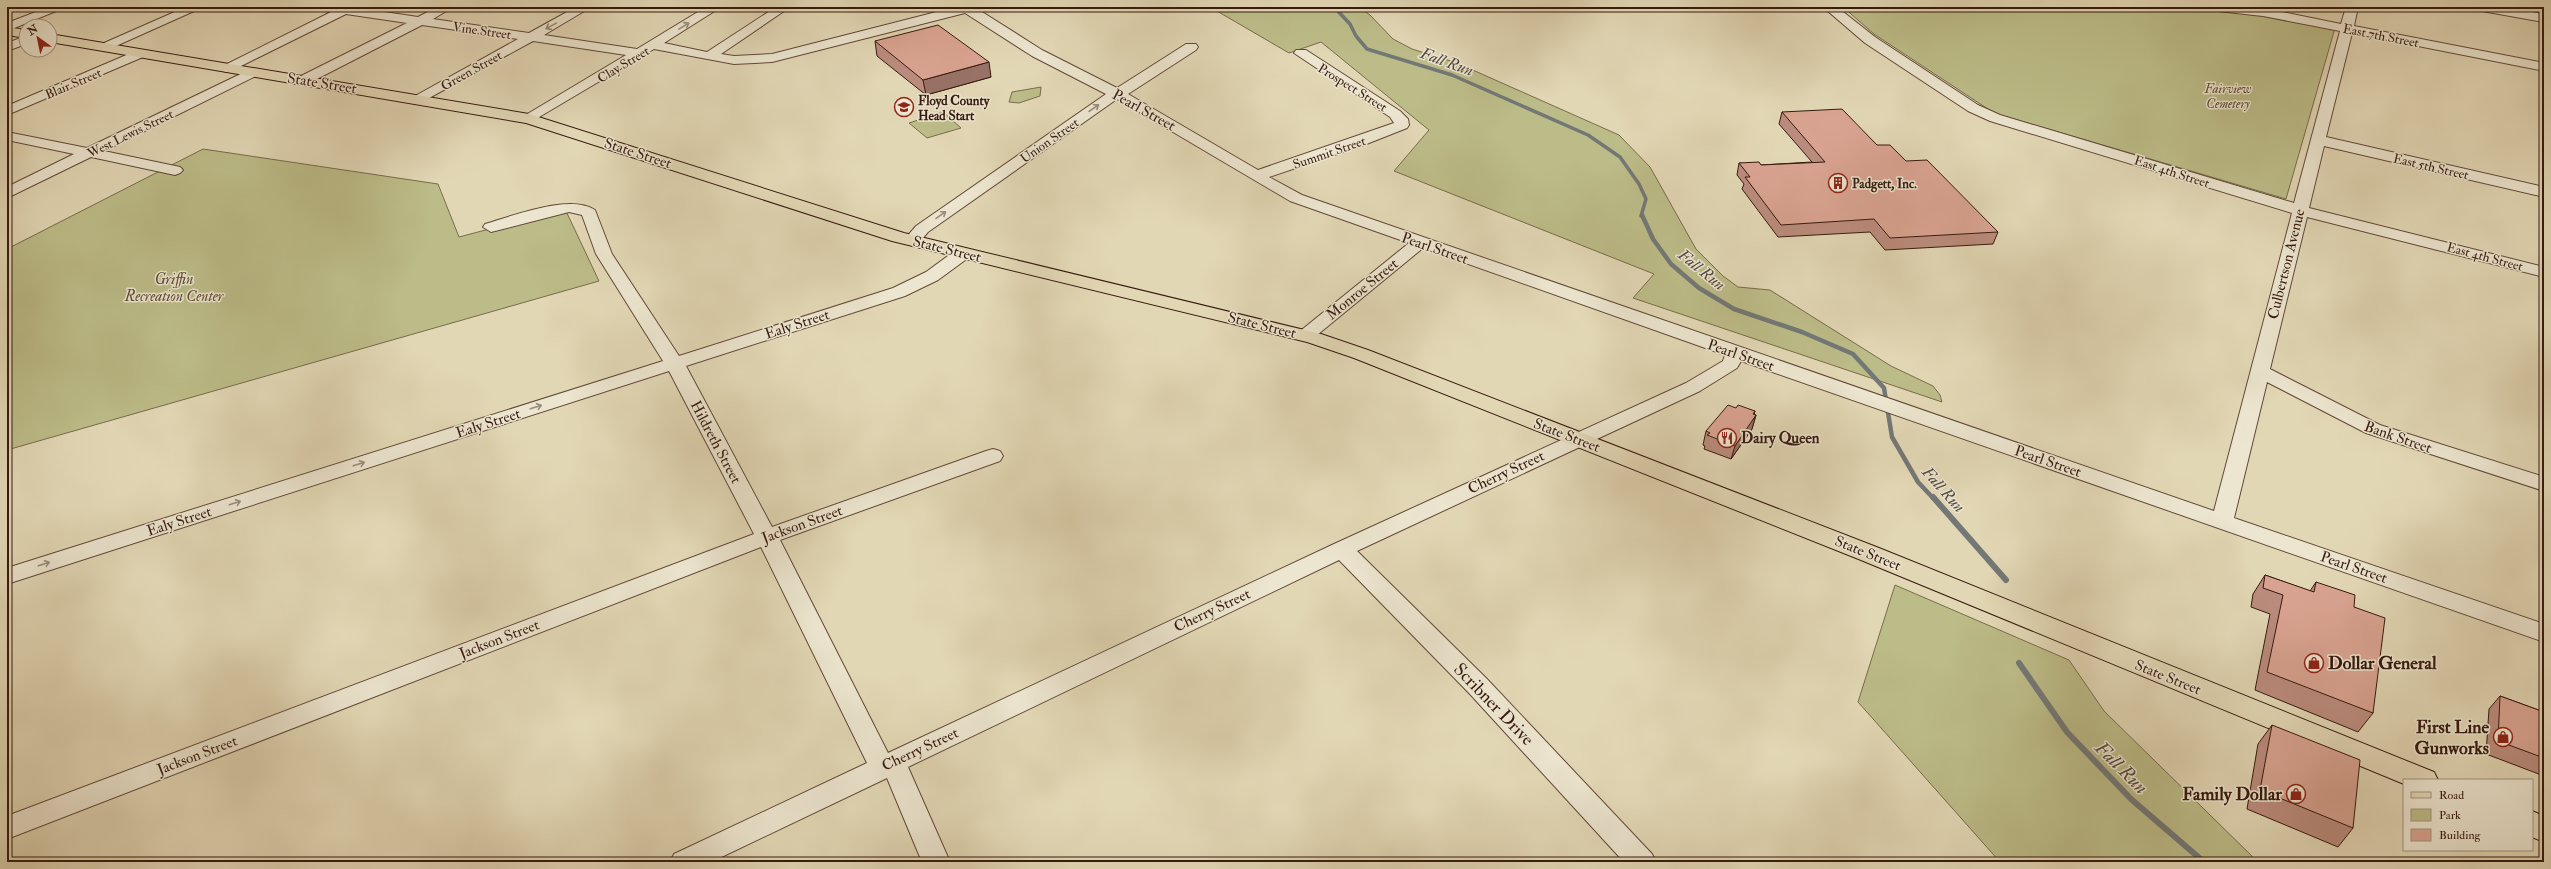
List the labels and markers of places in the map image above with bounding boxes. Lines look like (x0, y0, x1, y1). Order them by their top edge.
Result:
place label: Floyd County Head Start (918, 93, 991, 124)
school or university icon: Floyd County Head Start (893, 96, 915, 118)
building icon: Padgett, Inc. (1827, 172, 1849, 194)
place label: Padgett, Inc. (1852, 176, 1917, 193)
restaurant icon: Dairy Queen (1716, 427, 1738, 449)
place label: Dairy Queen (1741, 429, 1820, 449)
shop icon: Dollar General (2303, 652, 2325, 674)
place label: Dollar General (2328, 652, 2437, 675)
place label: First Line Gunworks (2415, 716, 2489, 760)
shop icon: First Line Gunworks (2492, 726, 2514, 748)
place label: Family Dollar (2182, 783, 2282, 806)
shop icon: Family Dollar (2285, 783, 2307, 805)

